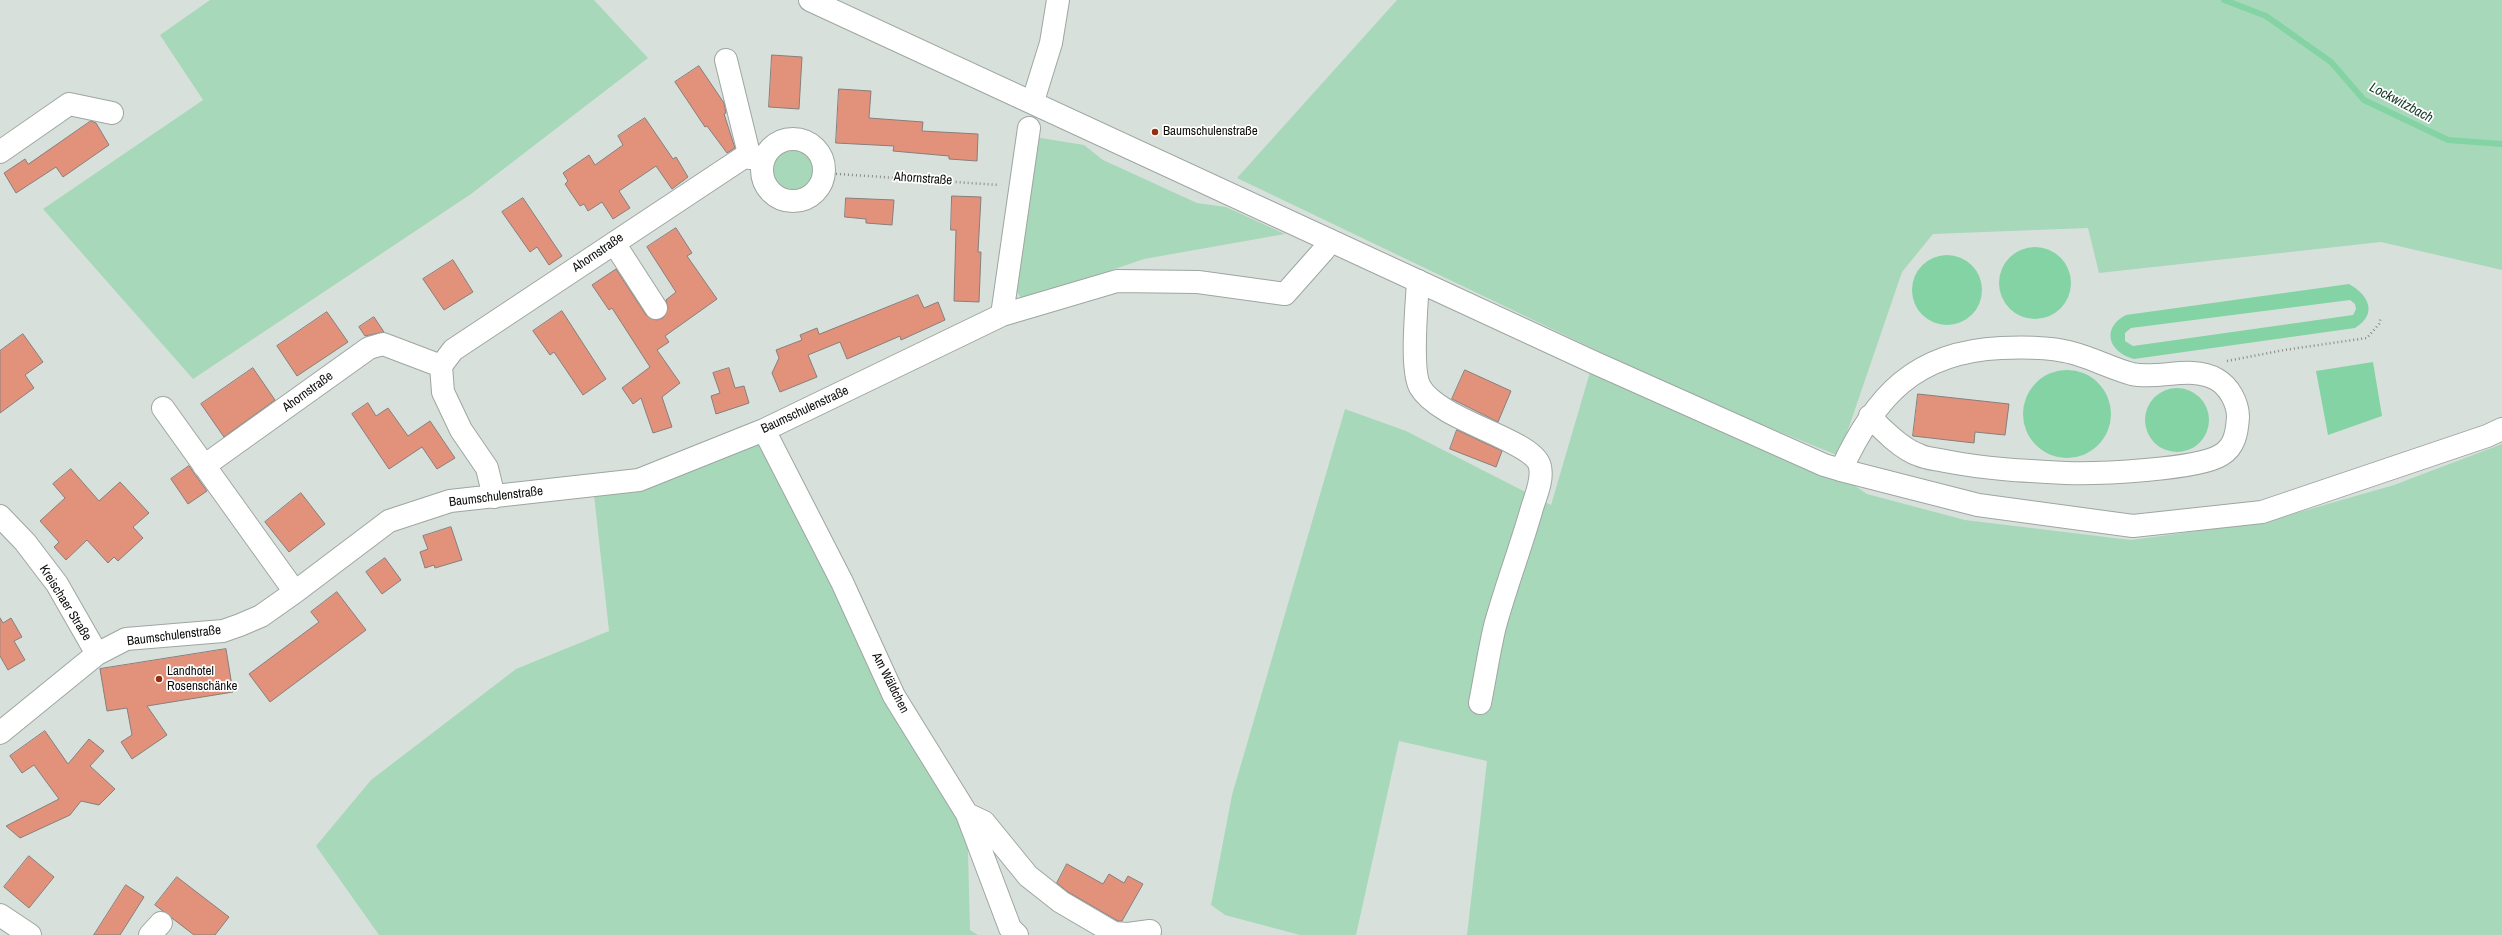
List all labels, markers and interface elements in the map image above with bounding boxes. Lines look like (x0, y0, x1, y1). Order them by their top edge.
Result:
water label: Lockwitzbach (2366, 79, 2436, 127)
place label: Baumschulenstraße (1163, 124, 1258, 140)
marker: Baumschulenstraße (1150, 127, 1160, 137)
street label: Ahornstraße (893, 169, 953, 189)
street label: Ahornstraße (569, 230, 627, 276)
street label: Ahornstraße (280, 368, 336, 416)
street label: Baumschulenstraße (759, 383, 851, 437)
street label: Baumschulenstraße (448, 483, 544, 511)
street label: Kreischaer Straße (35, 562, 95, 644)
street label: Baumschulenstraße (126, 622, 222, 650)
street label: Am Wäldchen (868, 650, 912, 716)
place label: Landhotel Rosenschänke (167, 664, 238, 695)
marker: Landhotel Rosenschänke (154, 674, 164, 684)

